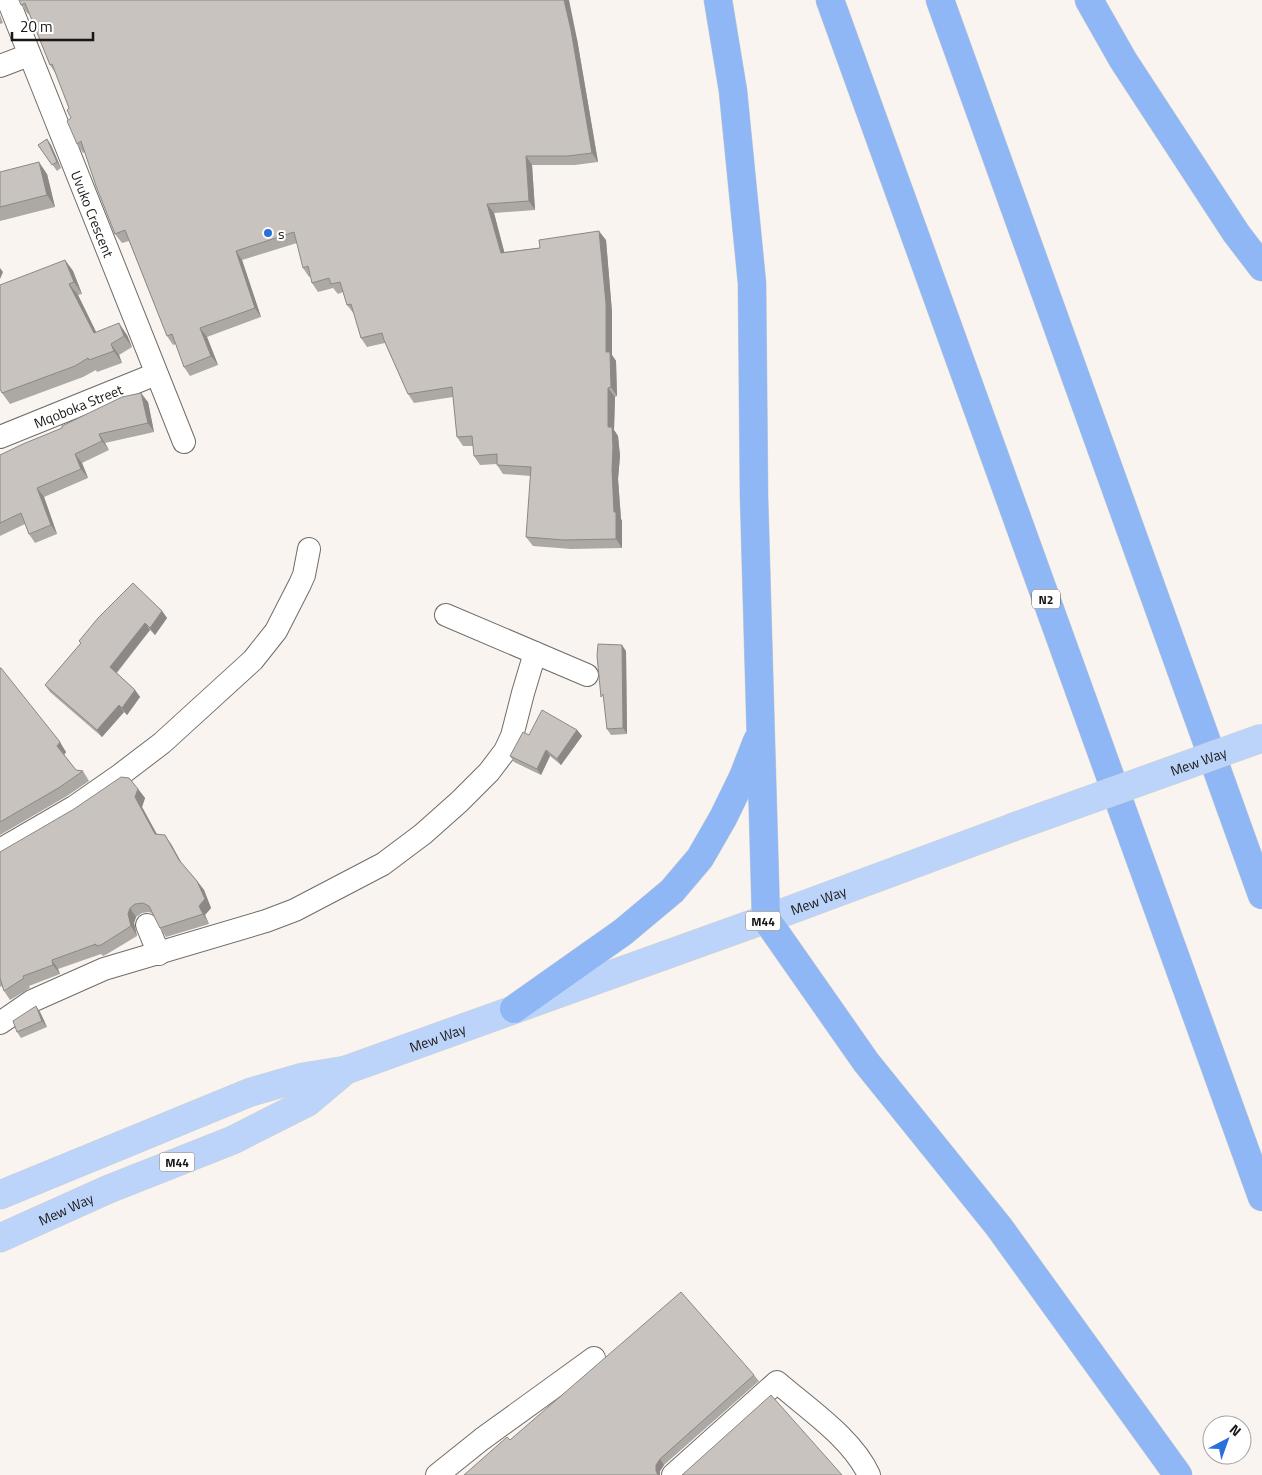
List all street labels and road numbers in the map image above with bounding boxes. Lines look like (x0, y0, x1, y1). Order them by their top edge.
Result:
street label: Uvuko Crescent (66, 167, 120, 260)
street label: Mqoboka Street (30, 378, 126, 433)
road number: N2 (1032, 590, 1060, 608)
street label: Mew Way (1167, 741, 1230, 781)
street label: Mew Way (787, 880, 849, 920)
road number: M44 (746, 911, 780, 930)
street label: Mew Way (406, 1017, 469, 1057)
road number: M44 (160, 1152, 194, 1172)
street label: Mew Way (35, 1187, 97, 1230)

